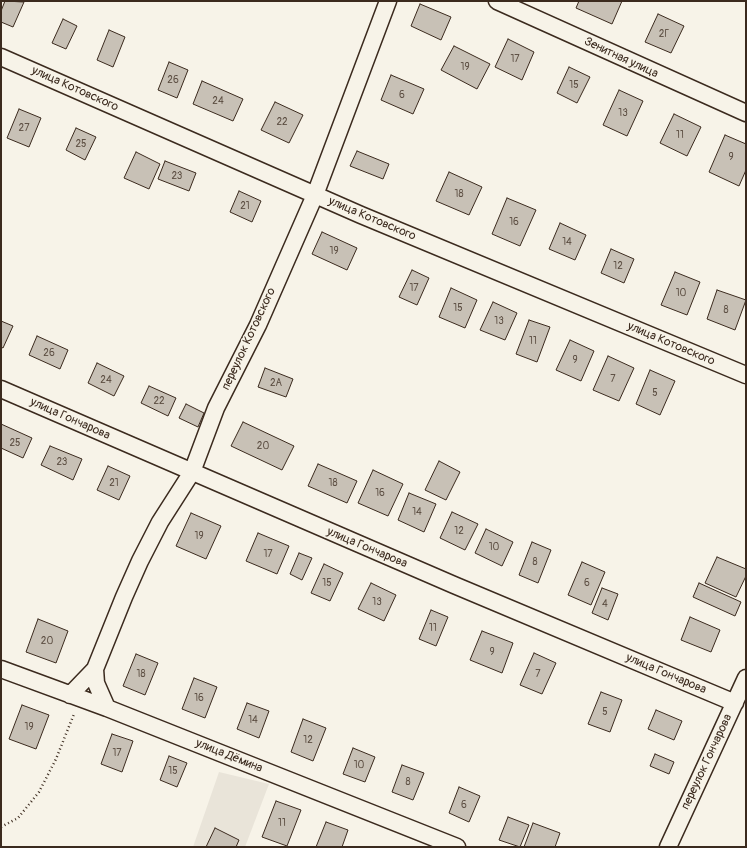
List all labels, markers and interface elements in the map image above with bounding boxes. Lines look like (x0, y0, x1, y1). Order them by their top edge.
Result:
house number: 2Г (659, 28, 669, 40)
street label: Зенитная улица (582, 35, 660, 81)
house number: 17 (510, 53, 520, 65)
house number: 19 (460, 61, 470, 73)
street label: улица Котовского (29, 63, 121, 115)
house number: 26 (167, 74, 179, 86)
house number: 15 (569, 79, 579, 91)
house number: 6 (399, 89, 405, 101)
house number: 24 (212, 95, 224, 107)
house number: 13 (618, 107, 628, 119)
house number: 22 (276, 116, 288, 128)
house number: 27 (19, 122, 29, 134)
house number: 11 (676, 129, 684, 141)
house number: 25 (75, 138, 87, 150)
house number: 9 (728, 151, 734, 163)
house number: 23 (172, 170, 182, 182)
house number: 18 (455, 188, 463, 200)
street label: улица Котовского (326, 194, 418, 244)
house number: 21 (240, 200, 250, 212)
house number: 16 (509, 216, 519, 228)
house number: 14 (562, 236, 572, 248)
house number: 19 (329, 245, 339, 257)
house number: 12 (613, 260, 623, 272)
house number: 17 (409, 282, 419, 294)
street label: переулок Котовского (219, 286, 279, 392)
house number: 10 (676, 287, 686, 299)
house number: 15 (453, 302, 463, 314)
house number: 8 (723, 304, 729, 316)
house number: 13 (494, 315, 504, 327)
street label: улица Котовского (625, 319, 717, 369)
house number: 11 (529, 335, 537, 347)
house number: 26 (43, 347, 55, 359)
house number: 9 (572, 354, 578, 366)
house number: 7 (610, 373, 616, 385)
house number: 24 (100, 374, 112, 386)
house number: 2А (270, 377, 282, 389)
house number: 5 (652, 387, 658, 399)
street label: улица Гончарова (28, 395, 112, 443)
house number: 22 (153, 395, 165, 407)
house number: 25 (9, 437, 21, 449)
house number: 20 (257, 440, 269, 452)
house number: 23 (57, 456, 67, 468)
house number: 21 (109, 477, 119, 489)
house number: 18 (329, 477, 337, 489)
house number: 16 (375, 487, 385, 499)
house number: 14 (412, 506, 422, 518)
street label: улица Гончарова (325, 525, 409, 571)
house number: 12 (454, 525, 464, 537)
house number: 19 (194, 530, 204, 542)
house number: 10 (489, 541, 499, 553)
house number: 17 (263, 548, 273, 560)
house number: 8 (532, 556, 538, 568)
house number: 15 (322, 577, 332, 589)
house number: 6 (584, 577, 590, 589)
house number: 13 (372, 596, 382, 608)
house number: 4 (602, 598, 608, 610)
house number: 11 (429, 622, 437, 634)
house number: 20 (41, 635, 53, 647)
house number: 9 (489, 646, 495, 658)
street label: улица Гончарова (624, 651, 708, 697)
house number: 18 (137, 668, 145, 680)
house number: 7 (535, 668, 541, 680)
house number: 16 (194, 692, 204, 704)
house number: 5 (602, 706, 608, 718)
street label: переулок Гончарова (679, 712, 735, 812)
house number: 14 (248, 714, 258, 726)
house number: 19 (24, 721, 34, 733)
house number: 12 (303, 734, 313, 746)
street label: улица Дёмина (193, 736, 265, 776)
house number: 17 (112, 747, 122, 759)
house number: 10 (354, 759, 364, 771)
house number: 15 (168, 765, 178, 777)
house number: 8 (405, 776, 411, 788)
house number: 6 (461, 799, 467, 811)
house number: 11 (278, 817, 286, 829)

